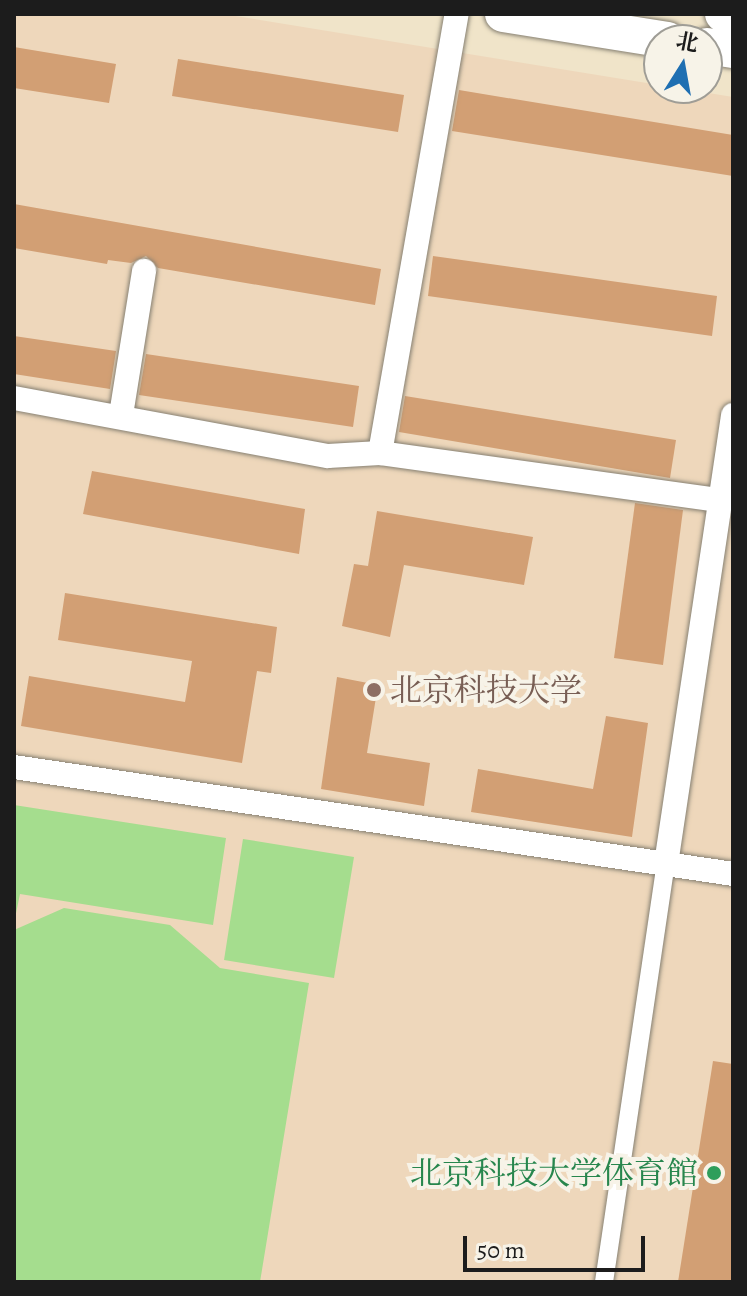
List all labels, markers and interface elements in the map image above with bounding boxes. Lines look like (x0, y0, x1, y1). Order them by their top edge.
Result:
north arrow (643, 24, 723, 104)
text: 北 (674, 26, 701, 59)
place label: 北京科技大学 (390, 671, 582, 709)
marker: 北京科技大学 (365, 681, 383, 699)
place label: 北京科技大学体育館 (410, 1154, 698, 1192)
marker: 北京科技大学体育館 (705, 1164, 723, 1182)
scale bar (467, 1220, 649, 1270)
text: 50 m (477, 1234, 525, 1266)

